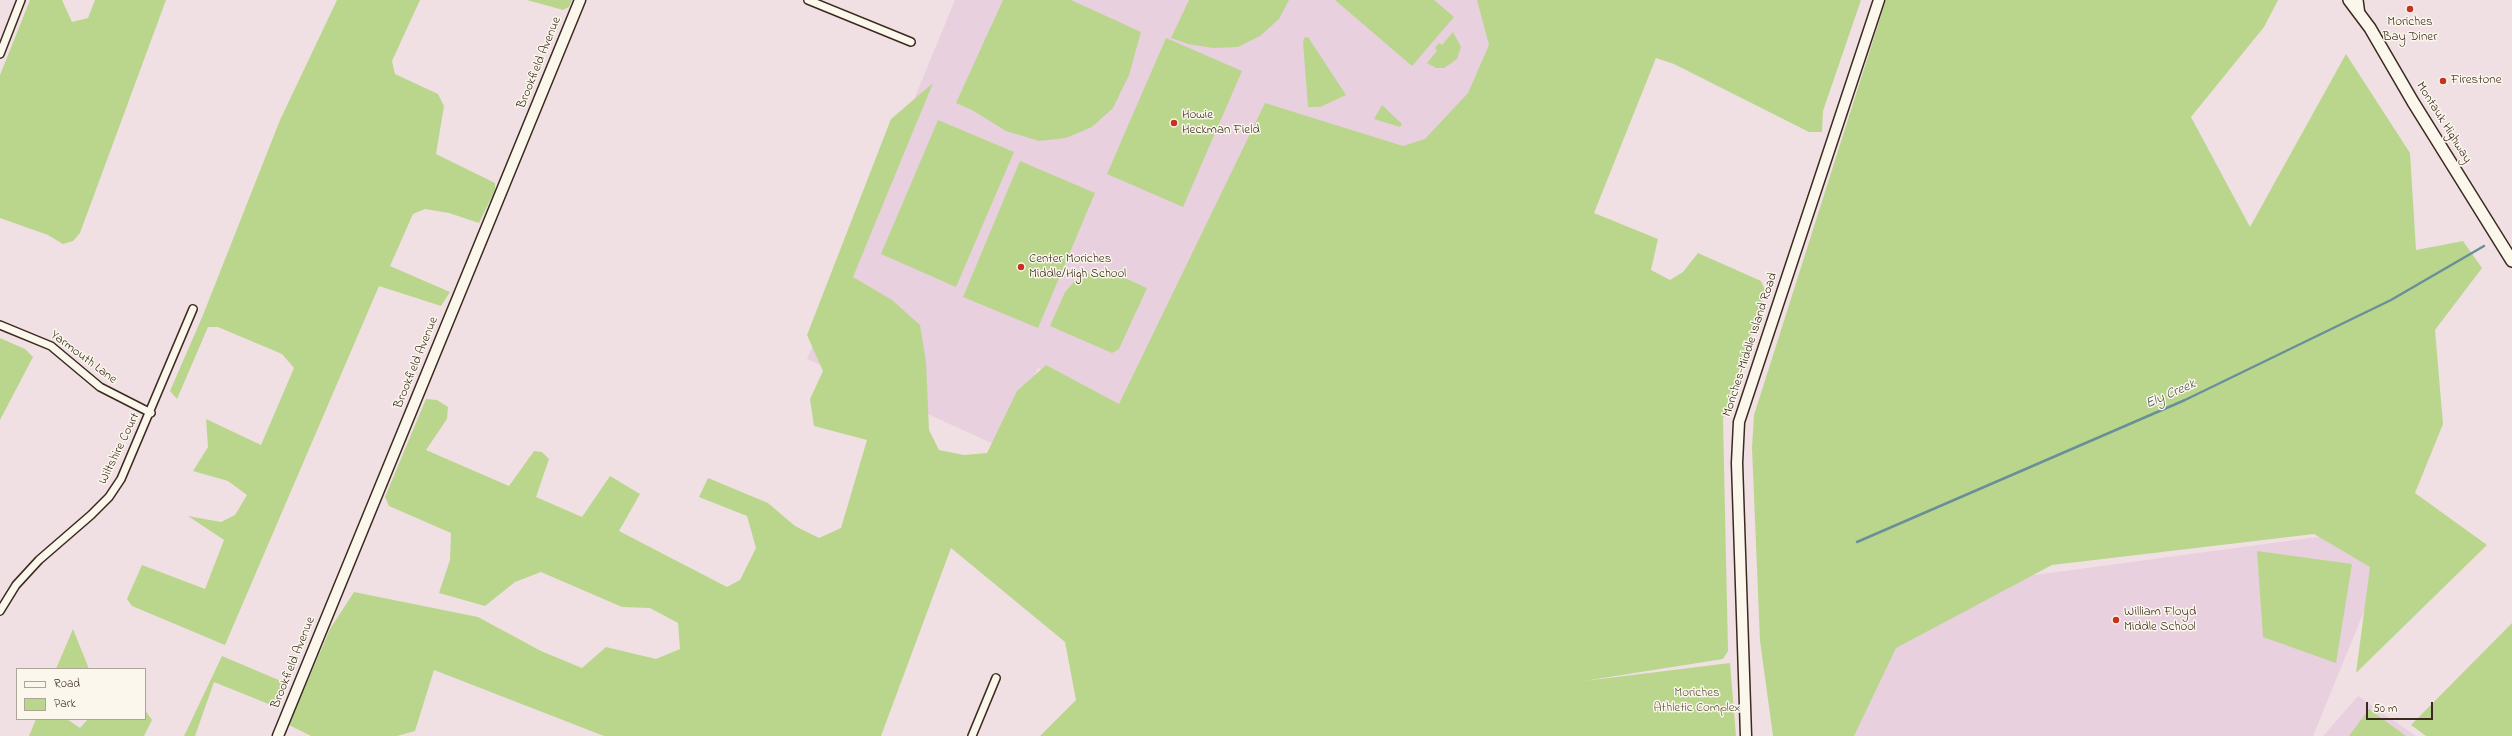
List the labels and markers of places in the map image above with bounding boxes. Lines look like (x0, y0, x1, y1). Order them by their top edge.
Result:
marker: Moriches Bay Diner (2405, 4, 2415, 14)
place label: Moriches Bay Diner (2383, 15, 2437, 46)
place label: Firestone (2451, 73, 2502, 89)
marker: Firestone (2438, 76, 2448, 86)
place label: Howie Heckman Field (1182, 108, 1260, 139)
marker: Howie Heckman Field (1169, 118, 1179, 128)
place label: Center Moriches Middle/High School (1029, 252, 1126, 283)
marker: Center Moriches Middle/High School (1016, 262, 1026, 272)
place label: William Floyd Middle School (2124, 605, 2196, 636)
marker: William Floyd Middle School (2111, 615, 2121, 625)

